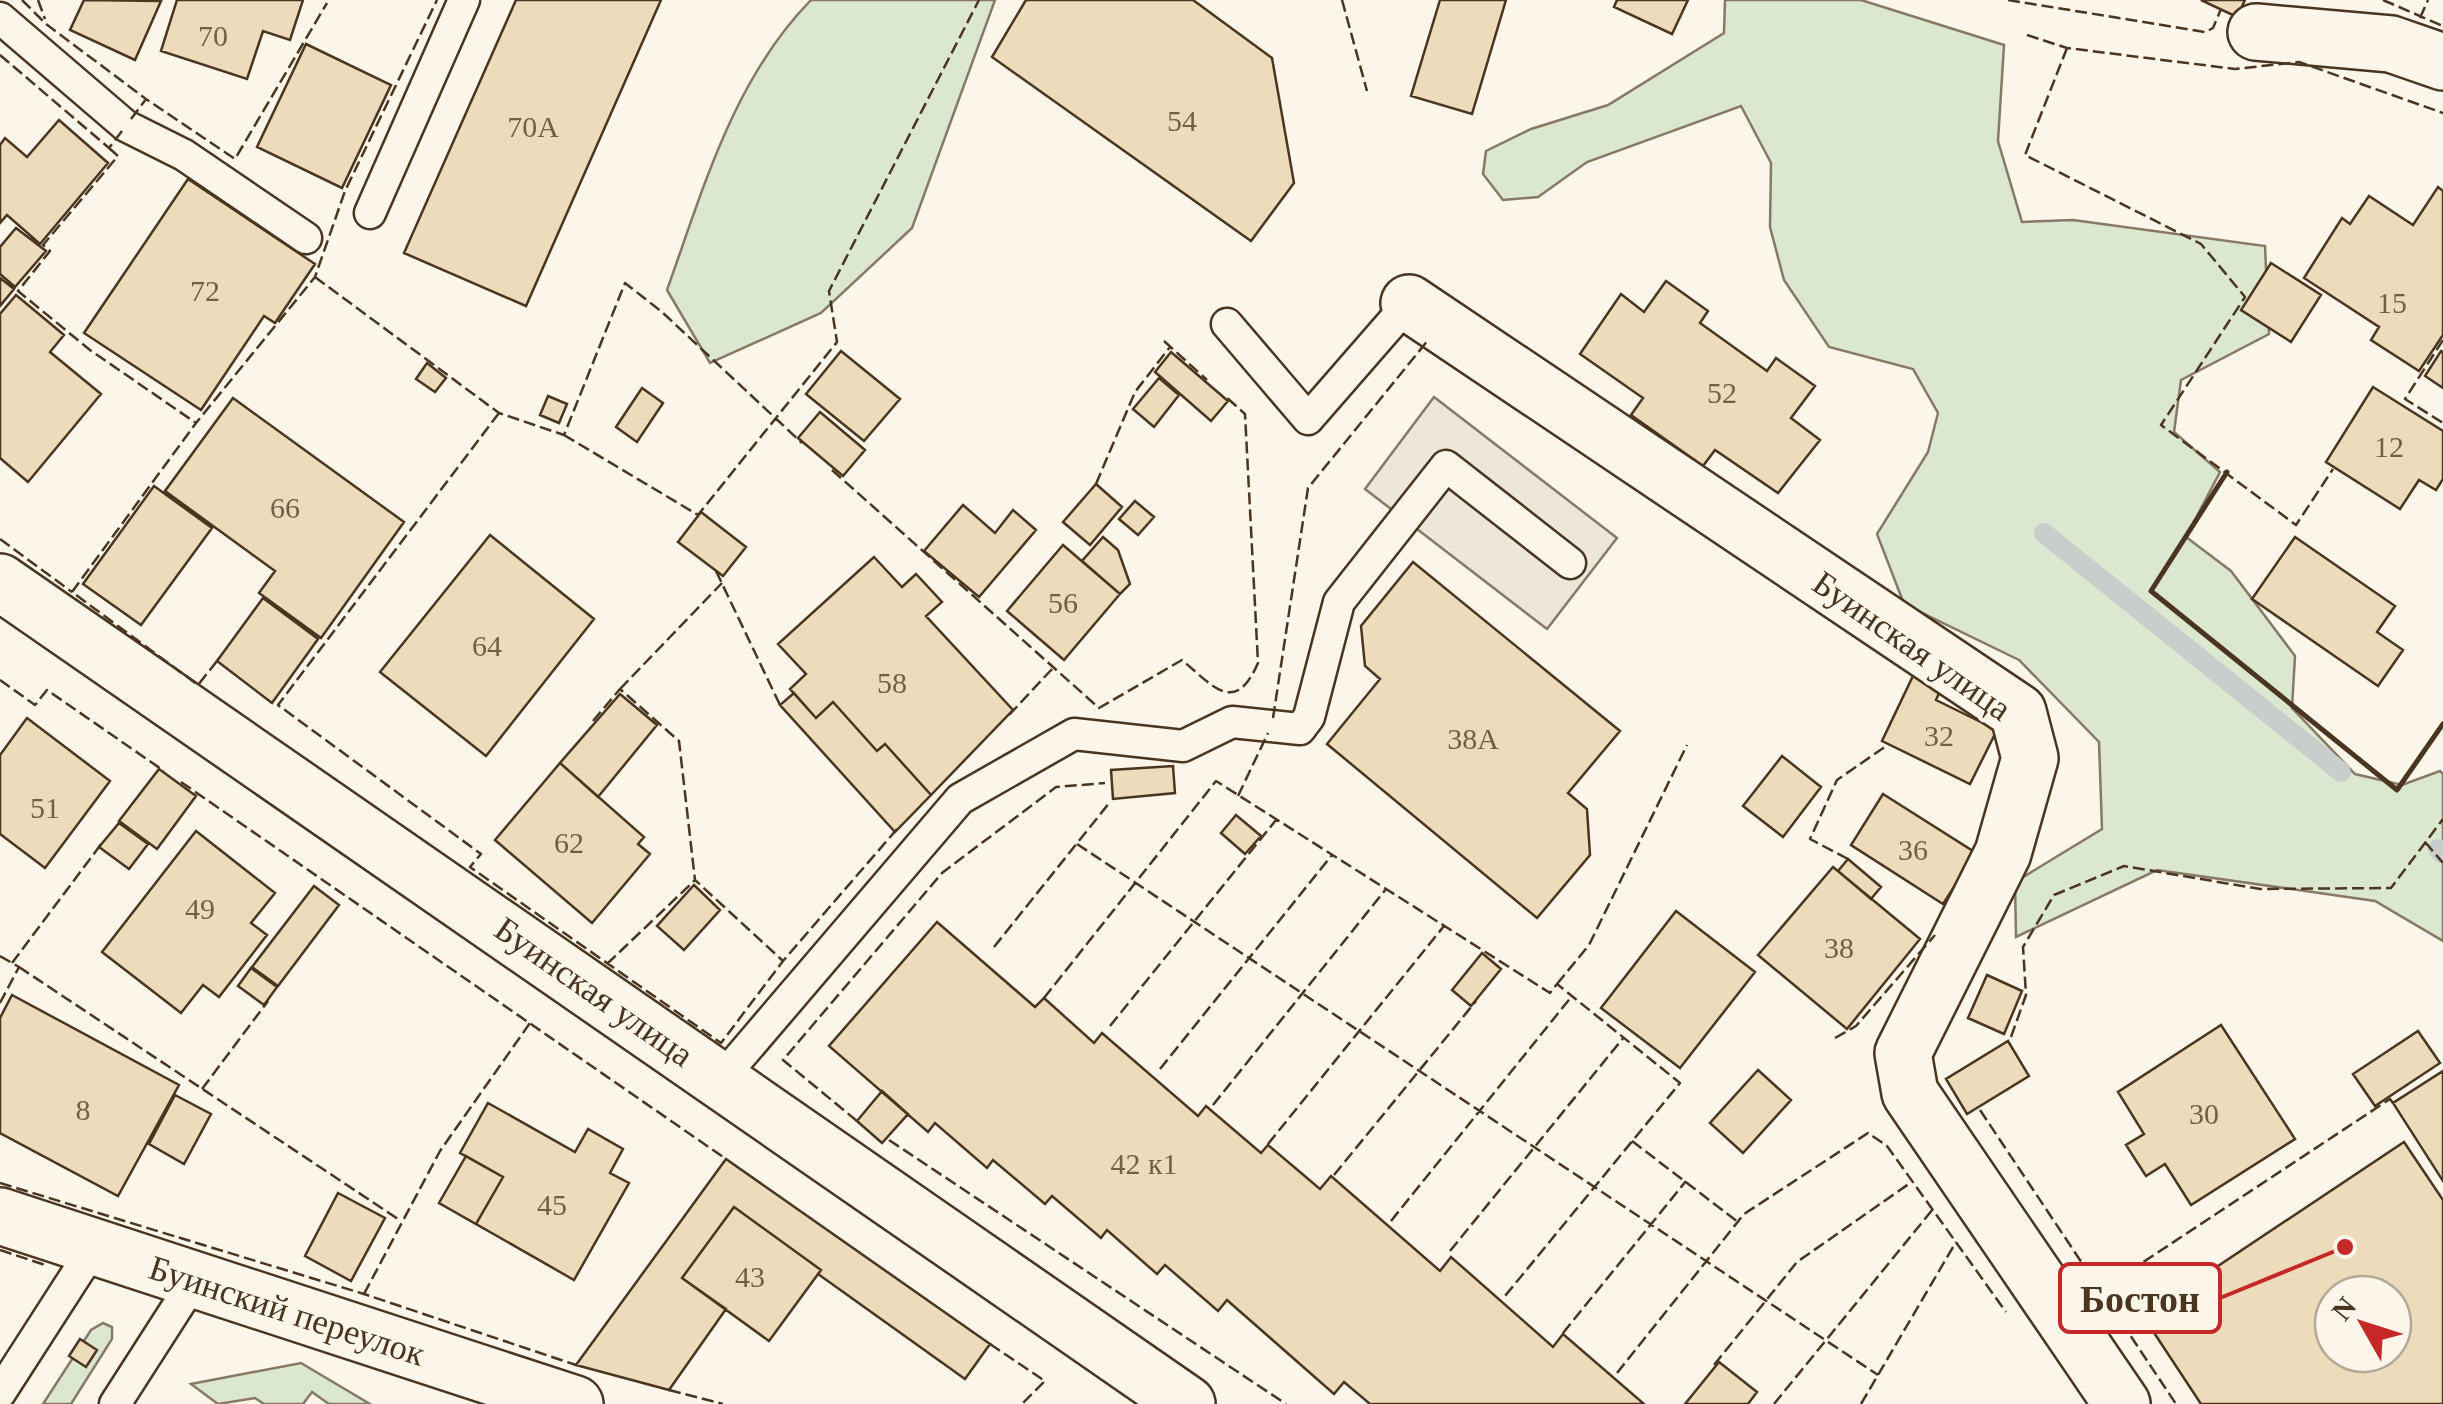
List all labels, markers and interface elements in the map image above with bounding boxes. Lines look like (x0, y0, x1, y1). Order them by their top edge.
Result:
house number: 70 (198, 19, 228, 52)
house number: 54 (1167, 104, 1197, 137)
house number: 70А (507, 110, 559, 143)
house number: 72 (190, 274, 220, 307)
house number: 15 (2377, 286, 2407, 319)
house number: 52 (1707, 376, 1737, 409)
house number: 12 (2374, 430, 2404, 463)
house number: 66 (270, 491, 300, 524)
street label: Буинская улица (1805, 563, 2019, 729)
house number: 56 (1048, 586, 1078, 619)
house number: 64 (472, 629, 502, 662)
house number: 58 (877, 666, 907, 699)
house number: 32 (1924, 719, 1954, 752)
house number: 38А (1447, 722, 1499, 755)
house number: 51 (30, 791, 60, 824)
house number: 62 (554, 826, 584, 859)
house number: 36 (1898, 833, 1928, 866)
house number: 49 (185, 892, 215, 925)
street label: Буинская улица (487, 909, 701, 1075)
house number: 38 (1824, 931, 1854, 964)
house number: 8 (76, 1093, 91, 1126)
house number: 30 (2189, 1097, 2219, 1130)
house number: 42 к1 (1110, 1147, 1178, 1180)
house number: 45 (537, 1188, 567, 1221)
street label: Буинский переулок (144, 1248, 431, 1374)
house number: 43 (735, 1260, 765, 1293)
callout: Бостон (2060, 1264, 2220, 1332)
north arrow (2313, 1274, 2413, 1374)
text: Бостон (2080, 1278, 2200, 1320)
text: N (2326, 1291, 2362, 1326)

